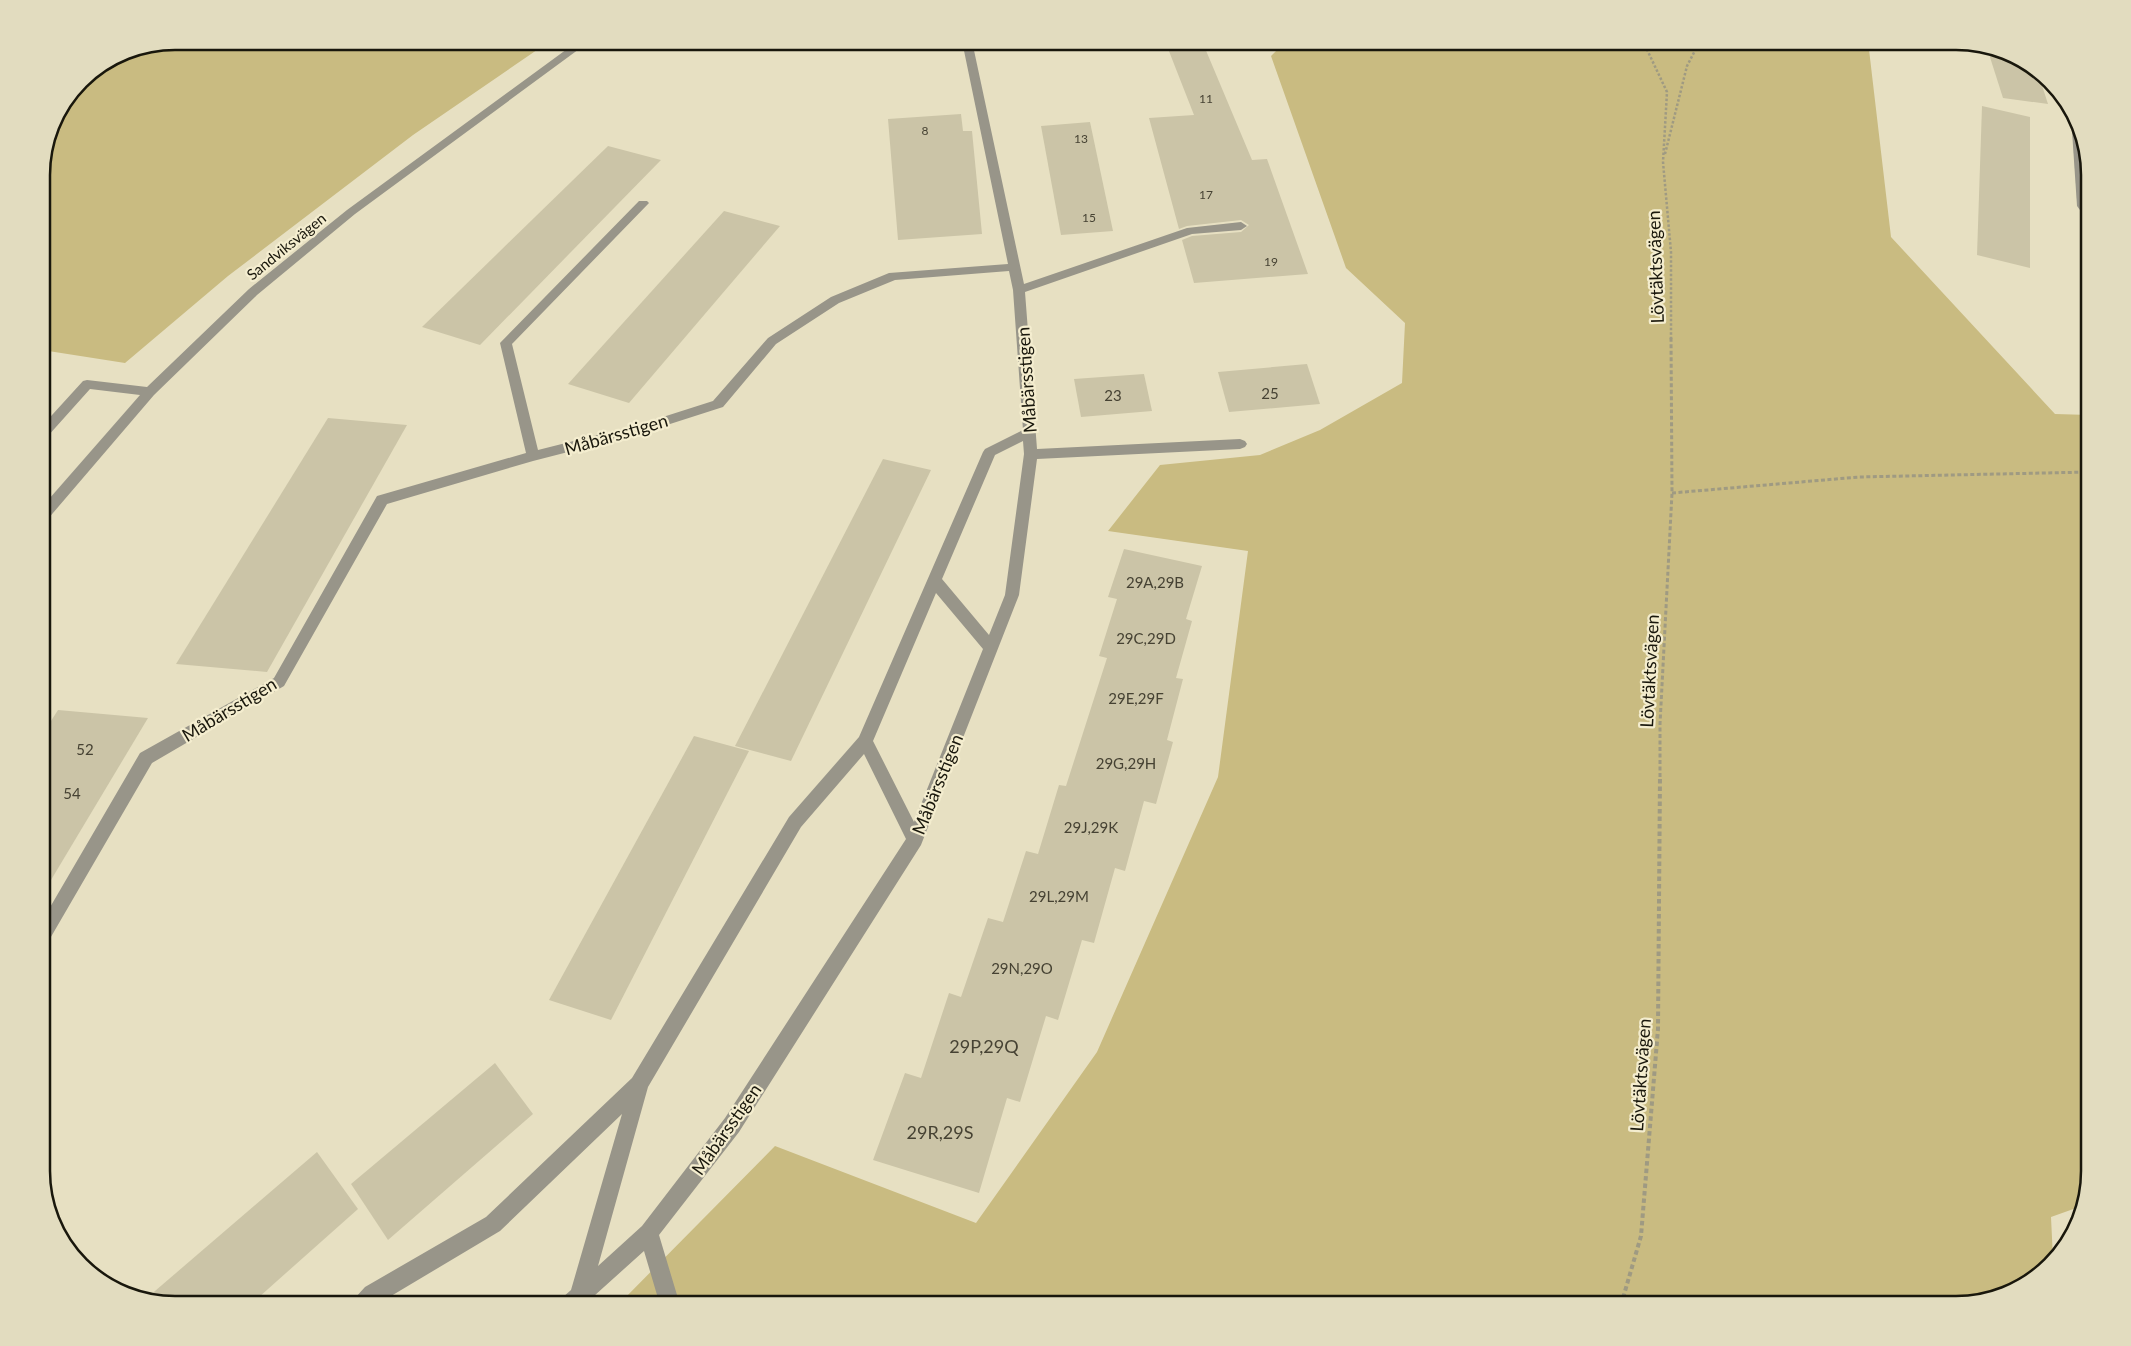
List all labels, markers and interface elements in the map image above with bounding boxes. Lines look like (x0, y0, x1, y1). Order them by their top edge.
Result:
house number: 11 (1199, 91, 1213, 106)
house number: 8 (922, 123, 929, 138)
house number: 13 (1074, 131, 1088, 146)
house number: 17 (1199, 187, 1213, 202)
street label: Sandviksvägen (243, 209, 329, 283)
house number: 15 (1082, 210, 1096, 225)
street label: Lövtäktsvägen (1642, 210, 1668, 324)
house number: 19 (1264, 254, 1278, 269)
street label: Måbärsstigen (1011, 326, 1041, 434)
house number: 25 (1261, 384, 1279, 402)
house number: 23 (1104, 386, 1122, 404)
street label: Måbärsstigen (562, 409, 670, 459)
house number: 29A,29B (1126, 573, 1184, 591)
street label: Lövtäktsvägen (1635, 614, 1663, 728)
house number: 29C,29D (1116, 629, 1176, 647)
street label: Måbärsstigen (178, 672, 280, 746)
house number: 29E,29F (1108, 689, 1164, 707)
street label: Måbärsstigen (907, 731, 967, 837)
house number: 52 (76, 740, 94, 758)
house number: 29G,29H (1096, 754, 1156, 772)
house number: 54 (63, 784, 81, 802)
house number: 29J,29K (1064, 818, 1118, 836)
house number: 29L,29M (1029, 887, 1089, 905)
house number: 29N,29O (991, 959, 1053, 977)
street label: Lövtäktsvägen (1625, 1018, 1655, 1132)
house number: 29P,29Q (949, 1035, 1019, 1057)
street label: Måbärsstigen (686, 1079, 766, 1179)
house number: 29R,29S (907, 1121, 973, 1143)

